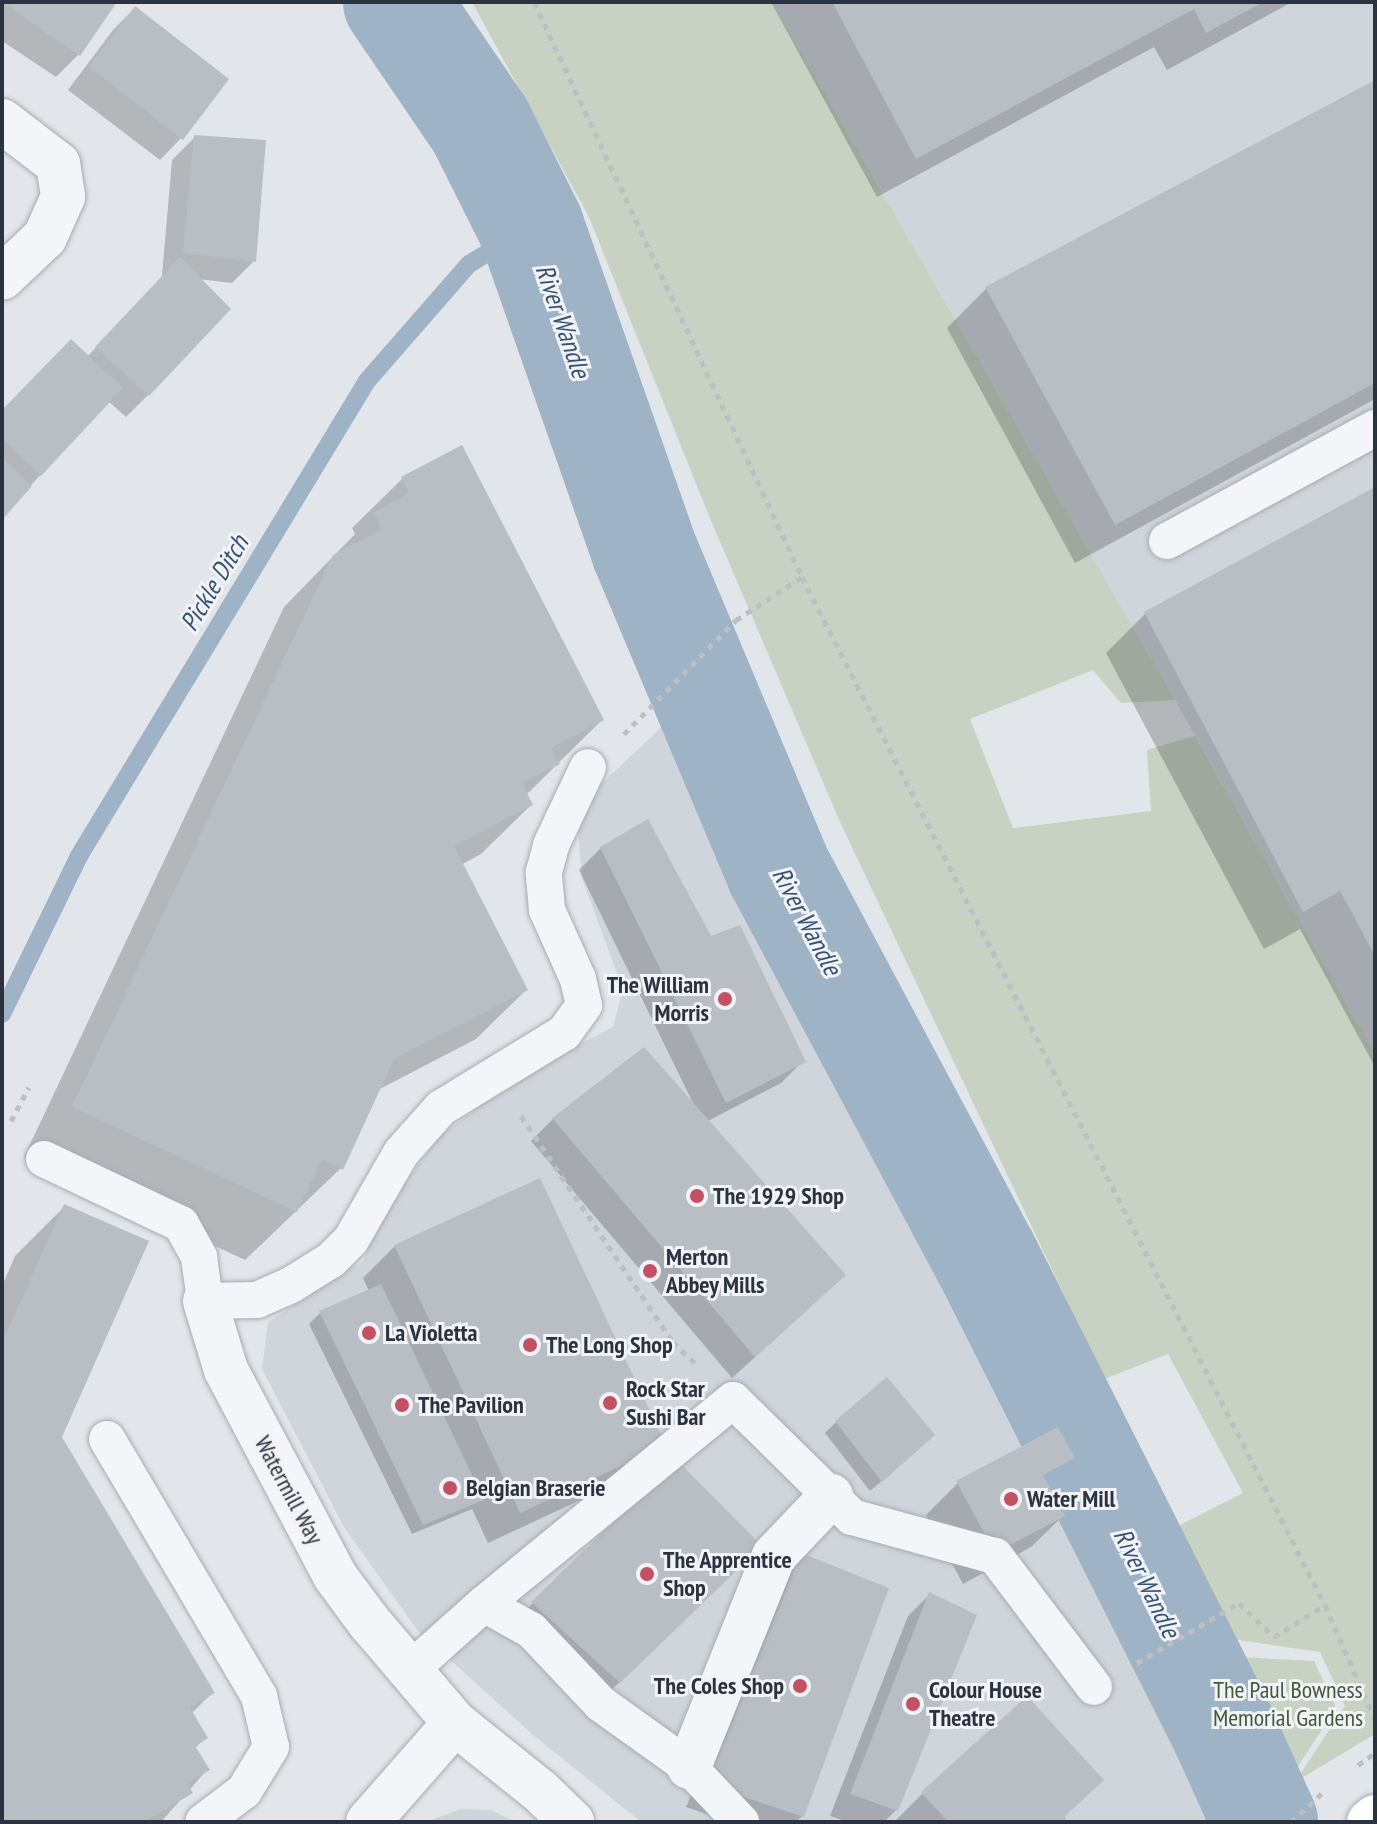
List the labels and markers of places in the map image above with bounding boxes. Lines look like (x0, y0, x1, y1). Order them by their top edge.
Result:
place label: The William Morris (606, 971, 709, 1027)
marker: The William Morris (716, 990, 734, 1008)
place label: The 1929 Shop (713, 1182, 844, 1210)
marker: The 1929 Shop (688, 1187, 706, 1205)
place label: Merton Abbey Mills (666, 1243, 765, 1299)
marker: Merton Abbey Mills (641, 1262, 659, 1280)
place label: La Violetta (385, 1319, 478, 1347)
marker: La Violetta (360, 1324, 378, 1342)
place label: The Long Shop (546, 1331, 673, 1359)
marker: The Long Shop (521, 1336, 539, 1354)
place label: Rock Star Sushi Bar (626, 1375, 705, 1431)
place label: The Pavilion (418, 1391, 524, 1419)
marker: Rock Star Sushi Bar (601, 1394, 619, 1412)
marker: The Pavilion (393, 1396, 411, 1414)
place label: Belgian Braserie (466, 1474, 606, 1502)
marker: Belgian Braserie (441, 1479, 459, 1497)
place label: Water Mill (1027, 1485, 1115, 1513)
marker: Water Mill (1002, 1490, 1020, 1508)
place label: The Apprentice Shop (663, 1546, 793, 1602)
marker: The Apprentice Shop (638, 1565, 656, 1583)
place label: The Coles Shop (654, 1672, 784, 1700)
place label: Colour House Theatre (929, 1676, 1042, 1732)
marker: The Coles Shop (791, 1677, 809, 1695)
marker: Colour House Theatre (904, 1695, 922, 1713)

